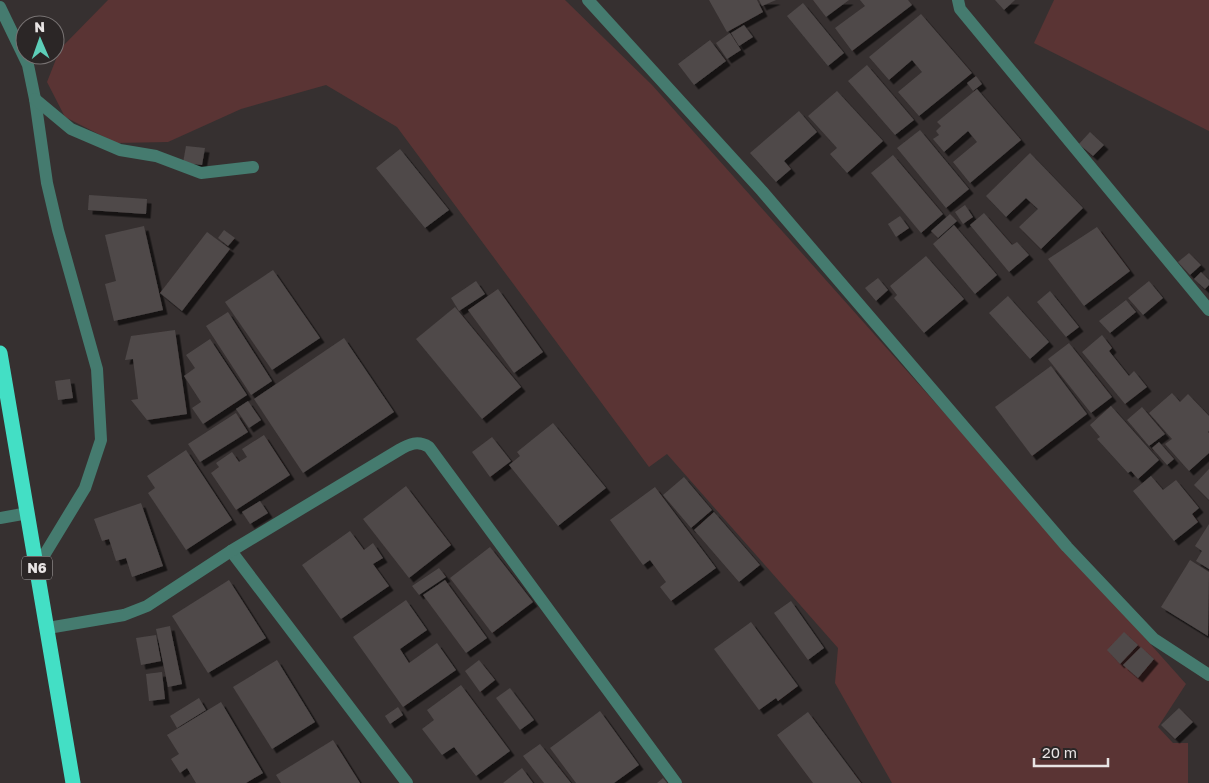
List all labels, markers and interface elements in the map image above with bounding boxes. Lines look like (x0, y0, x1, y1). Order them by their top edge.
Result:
north arrow (15, 15, 65, 65)
text: N (34, 18, 45, 35)
road number: N6 (22, 556, 52, 580)
scale bar (1034, 736, 1108, 768)
text: 20 m (1042, 743, 1077, 761)

